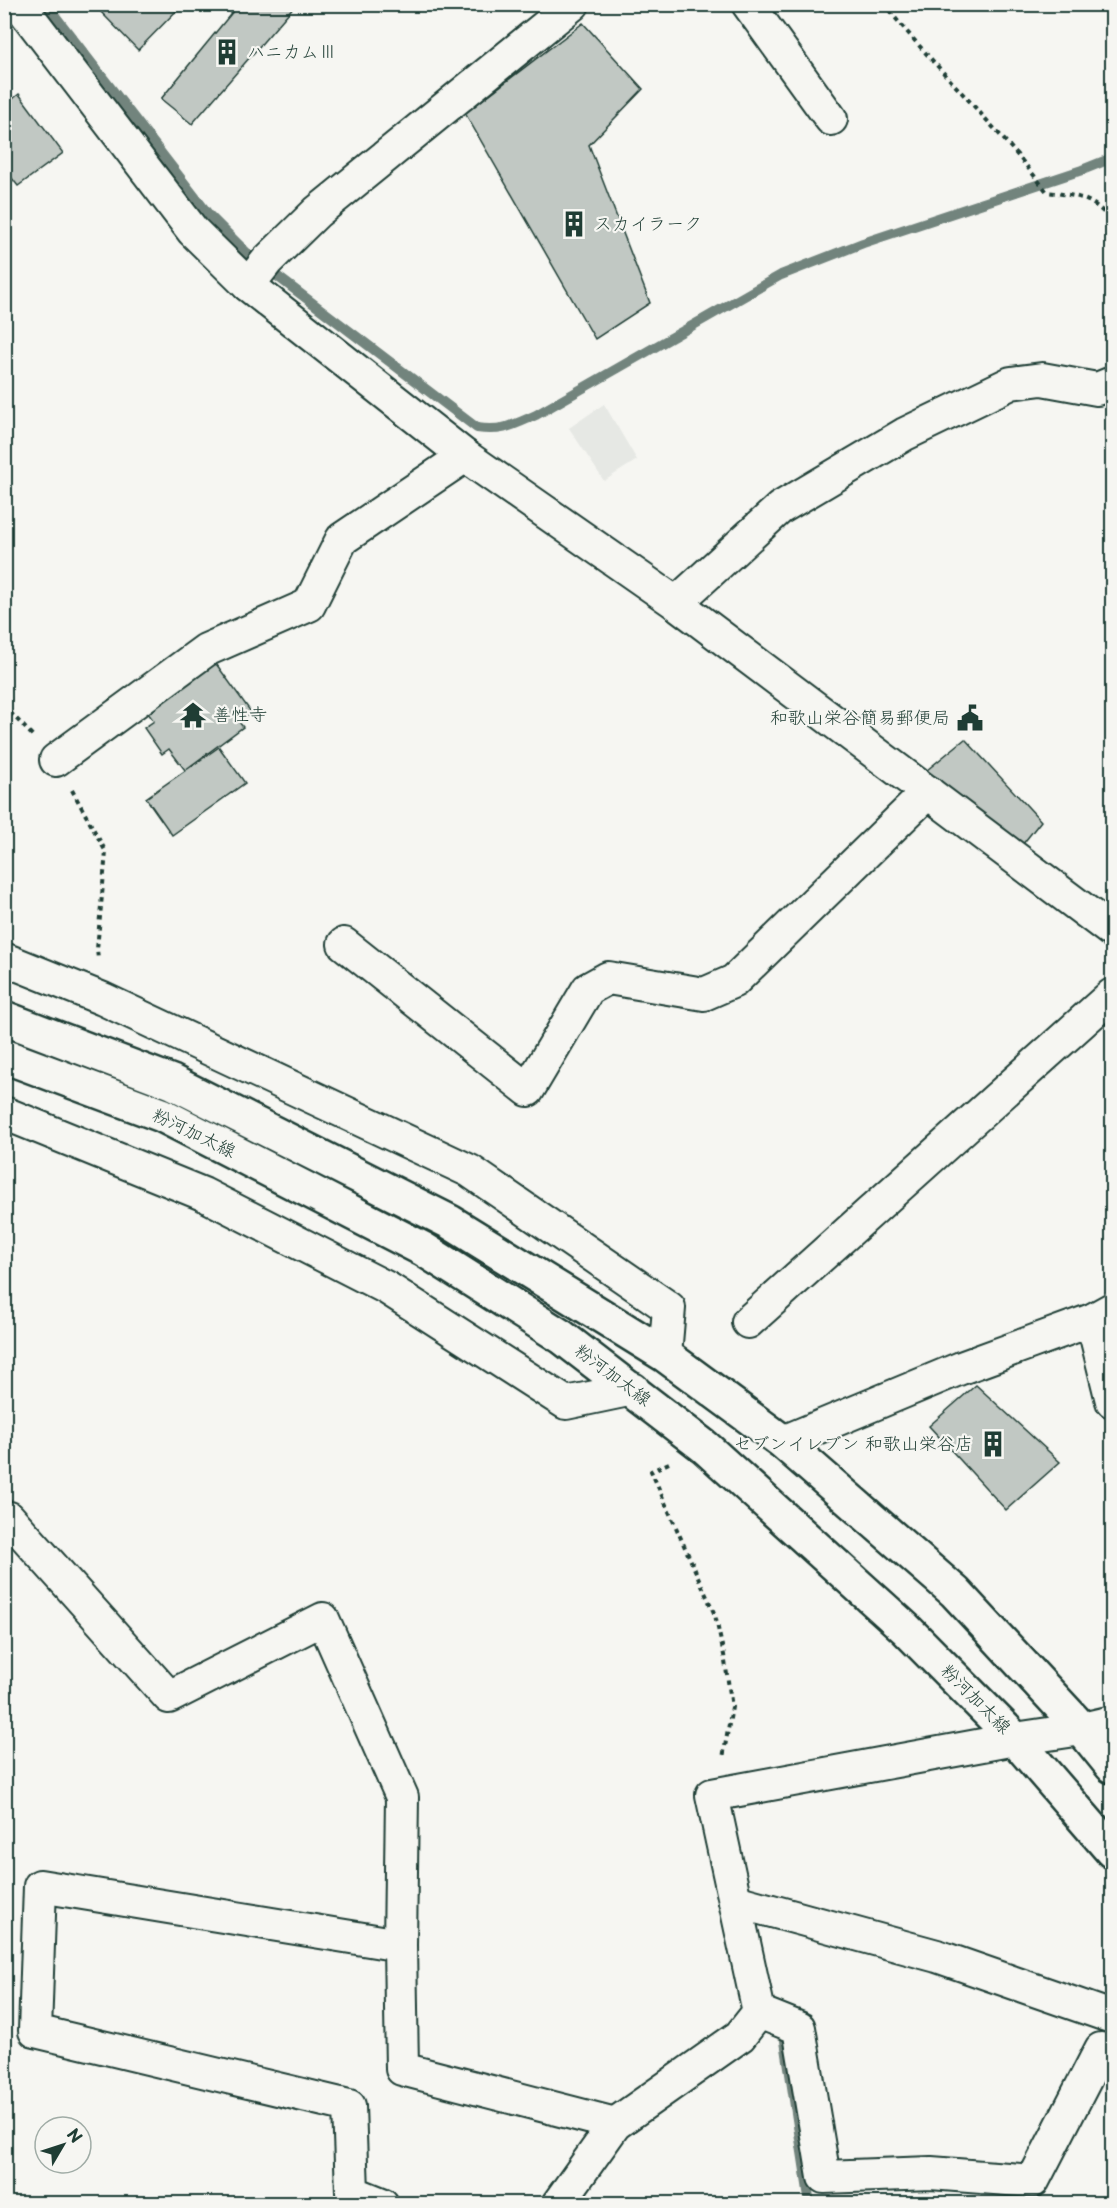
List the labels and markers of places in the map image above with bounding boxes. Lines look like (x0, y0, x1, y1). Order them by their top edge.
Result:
building icon: ハニカムⅢ (212, 37, 242, 67)
place label: ハニカムⅢ (247, 37, 337, 64)
building icon: スカイラーク (559, 209, 589, 239)
place label: スカイラーク (594, 209, 702, 236)
temple icon: 善性寺 (178, 700, 208, 730)
place label: 善性寺 (213, 700, 267, 727)
place label: 和歌山栄谷簡易郵便局 (770, 703, 950, 730)
public building icon: 和歌山栄谷簡易郵便局 (955, 703, 985, 733)
place label: セブンイレブン 和歌山栄谷店 (733, 1429, 973, 1456)
building icon: セブンイレブン 和歌山栄谷店 (978, 1429, 1008, 1459)

